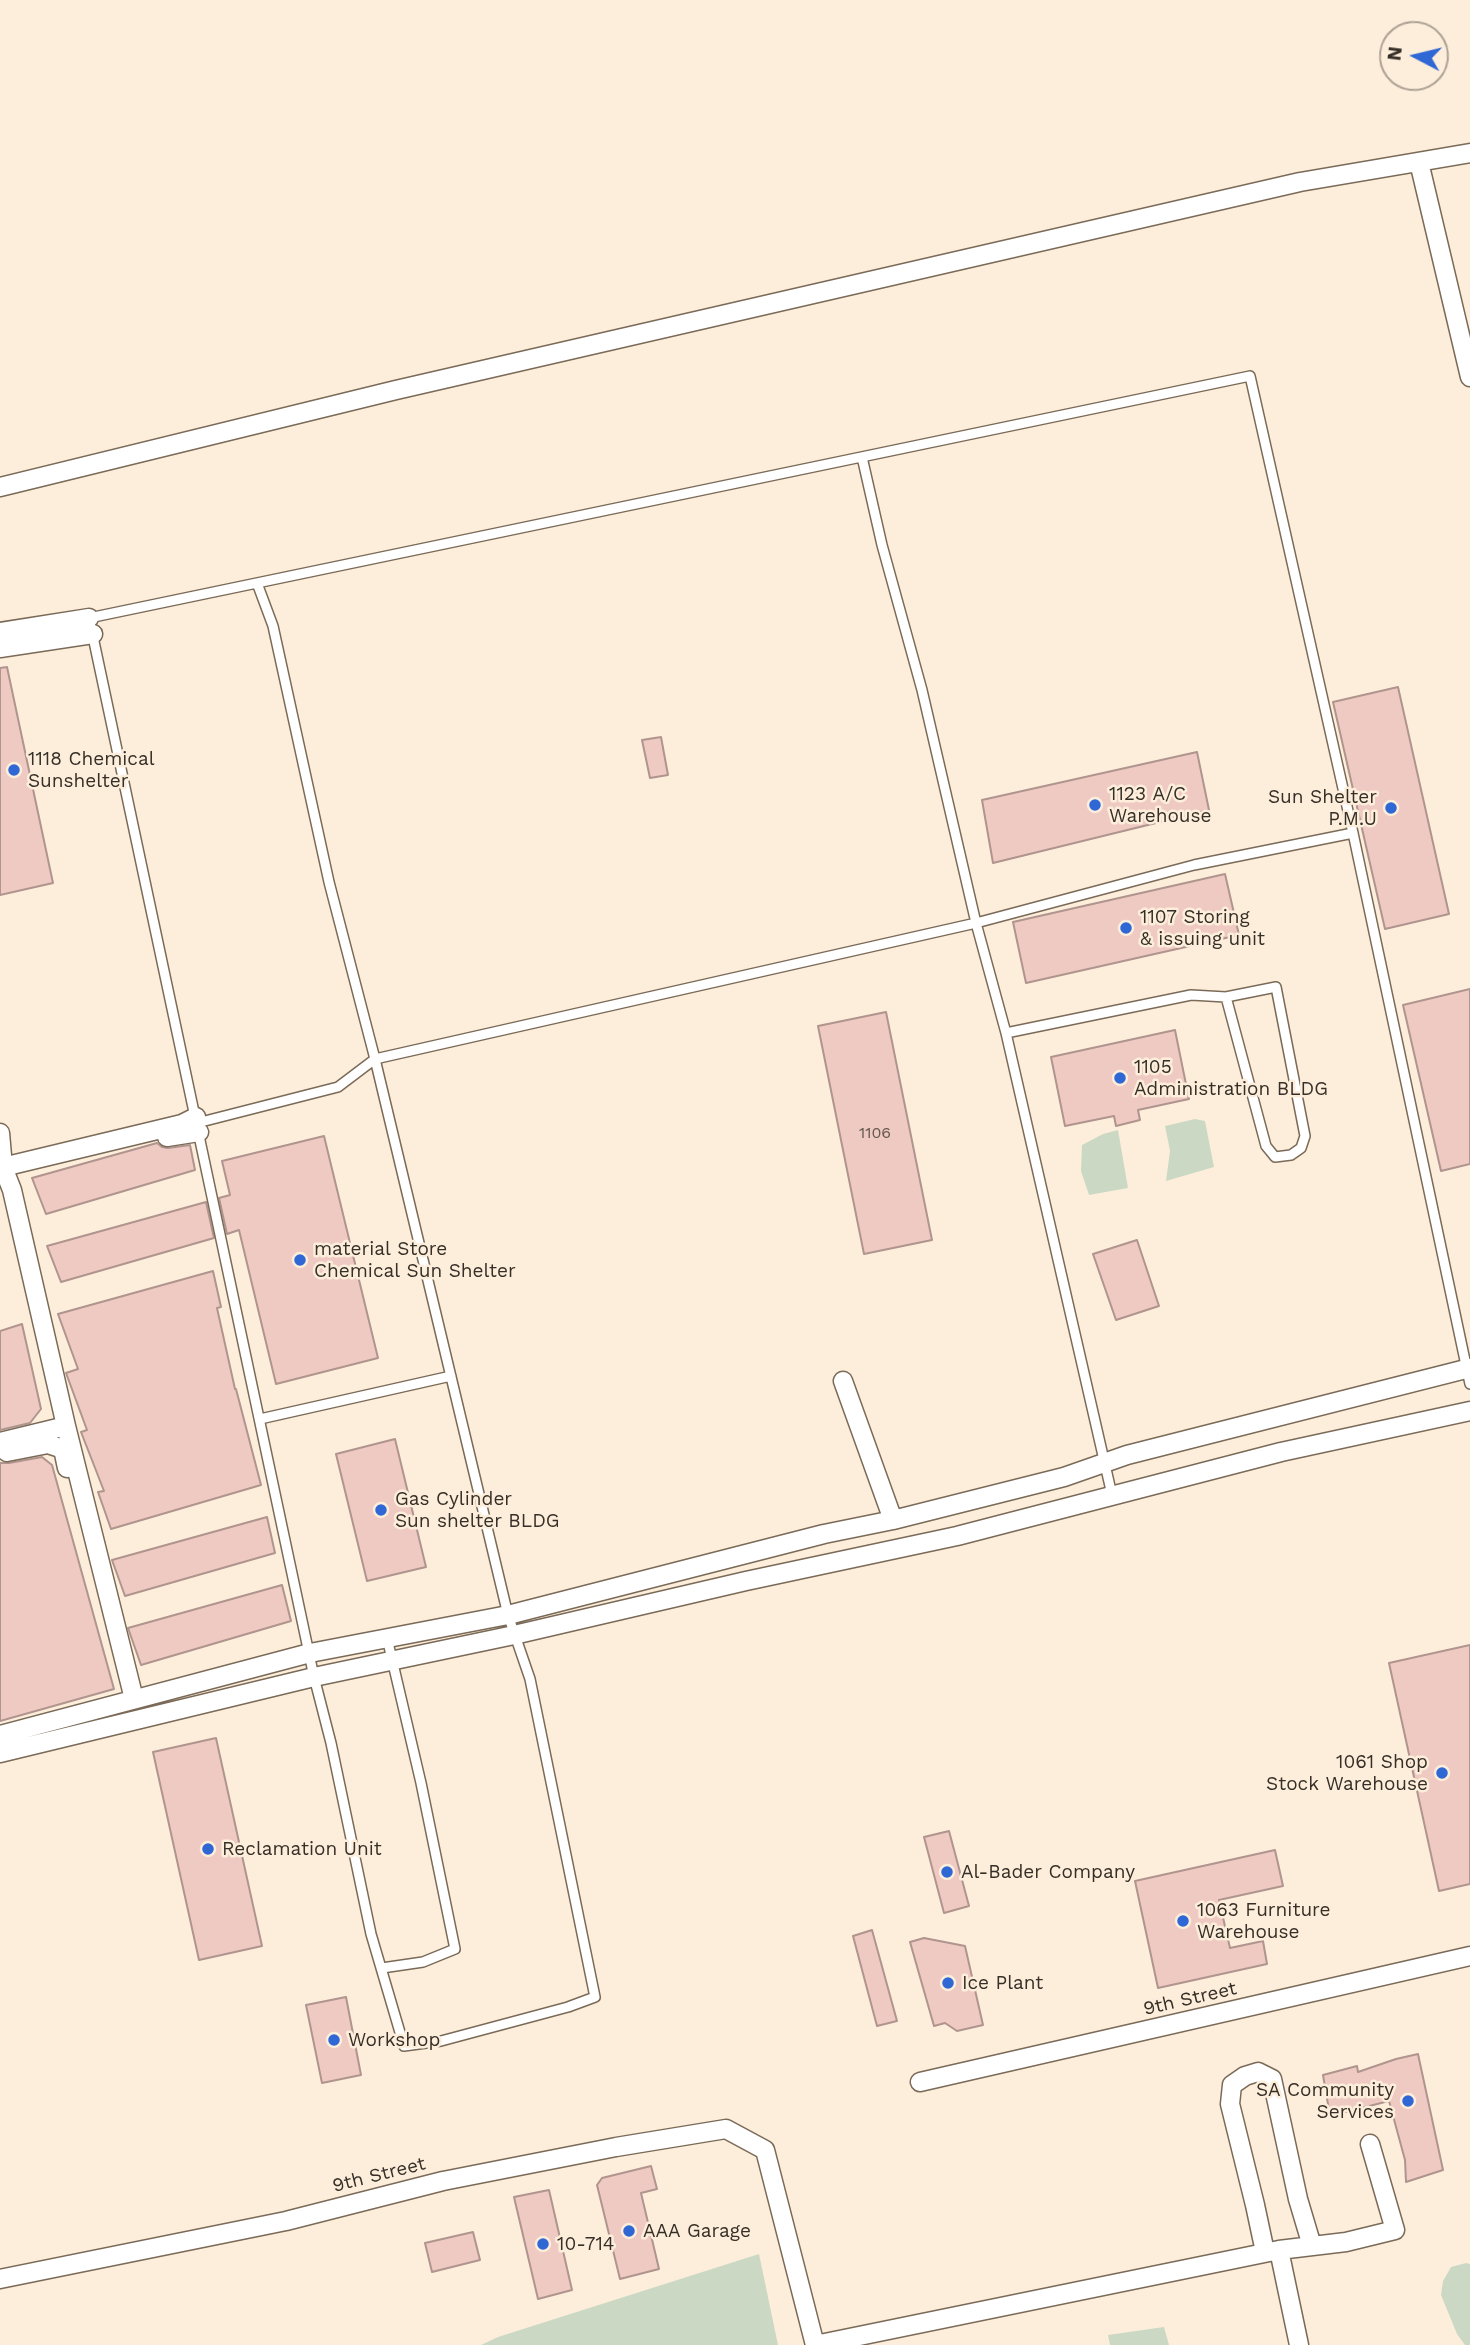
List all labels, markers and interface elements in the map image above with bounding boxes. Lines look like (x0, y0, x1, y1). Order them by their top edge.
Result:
north arrow (1379, 21, 1449, 91)
text: N (1382, 45, 1407, 62)
place label: 1118 Chemical Sunshelter (28, 748, 155, 792)
marker: 1118 Chemical Sunshelter (6, 762, 22, 778)
place label: 1123 A/C Warehouse (1109, 783, 1212, 827)
place label: Sun Shelter P.M.U (1268, 786, 1377, 830)
marker: 1123 A/C Warehouse (1087, 797, 1103, 813)
marker: Sun Shelter P.M.U (1383, 800, 1399, 816)
place label: 1107 Storing & issuing unit (1140, 906, 1265, 950)
marker: 1107 Storing & issuing unit (1118, 920, 1134, 936)
place label: 1105 Administration BLDG (1134, 1056, 1328, 1100)
marker: 1105 Administration BLDG (1112, 1070, 1128, 1086)
house number: 1106 (859, 1123, 891, 1143)
place label: material Store Chemical Sun Shelter (314, 1238, 516, 1282)
marker: material Store Chemical Sun Shelter (292, 1252, 308, 1268)
place label: Gas Cylinder Sun shelter BLDG (395, 1488, 560, 1532)
marker: Gas Cylinder Sun shelter BLDG (373, 1502, 389, 1518)
place label: 1061 Shop Stock Warehouse (1266, 1751, 1428, 1795)
marker: 1061 Shop Stock Warehouse (1434, 1765, 1450, 1781)
place label: Reclamation Unit (222, 1838, 382, 1860)
marker: Reclamation Unit (200, 1841, 216, 1857)
place label: Al-Bader Company (961, 1861, 1135, 1883)
marker: Al-Bader Company (939, 1864, 955, 1880)
place label: 1063 Furniture Warehouse (1197, 1899, 1331, 1943)
marker: 1063 Furniture Warehouse (1175, 1913, 1191, 1929)
place label: Ice Plant (962, 1972, 1043, 1994)
marker: Ice Plant (940, 1975, 956, 1991)
street label: 9th Street (1141, 1977, 1239, 2021)
place label: Workshop (348, 2029, 440, 2051)
marker: Workshop (326, 2032, 342, 2048)
place label: SA Community Services (1256, 2079, 1394, 2123)
marker: SA Community Services (1400, 2093, 1416, 2109)
street label: 9th Street (330, 2152, 428, 2198)
place label: AAA Garage (643, 2220, 751, 2242)
marker: AAA Garage (621, 2223, 637, 2239)
place label: 10-714 (557, 2233, 614, 2255)
marker: 10-714 (535, 2236, 551, 2252)

